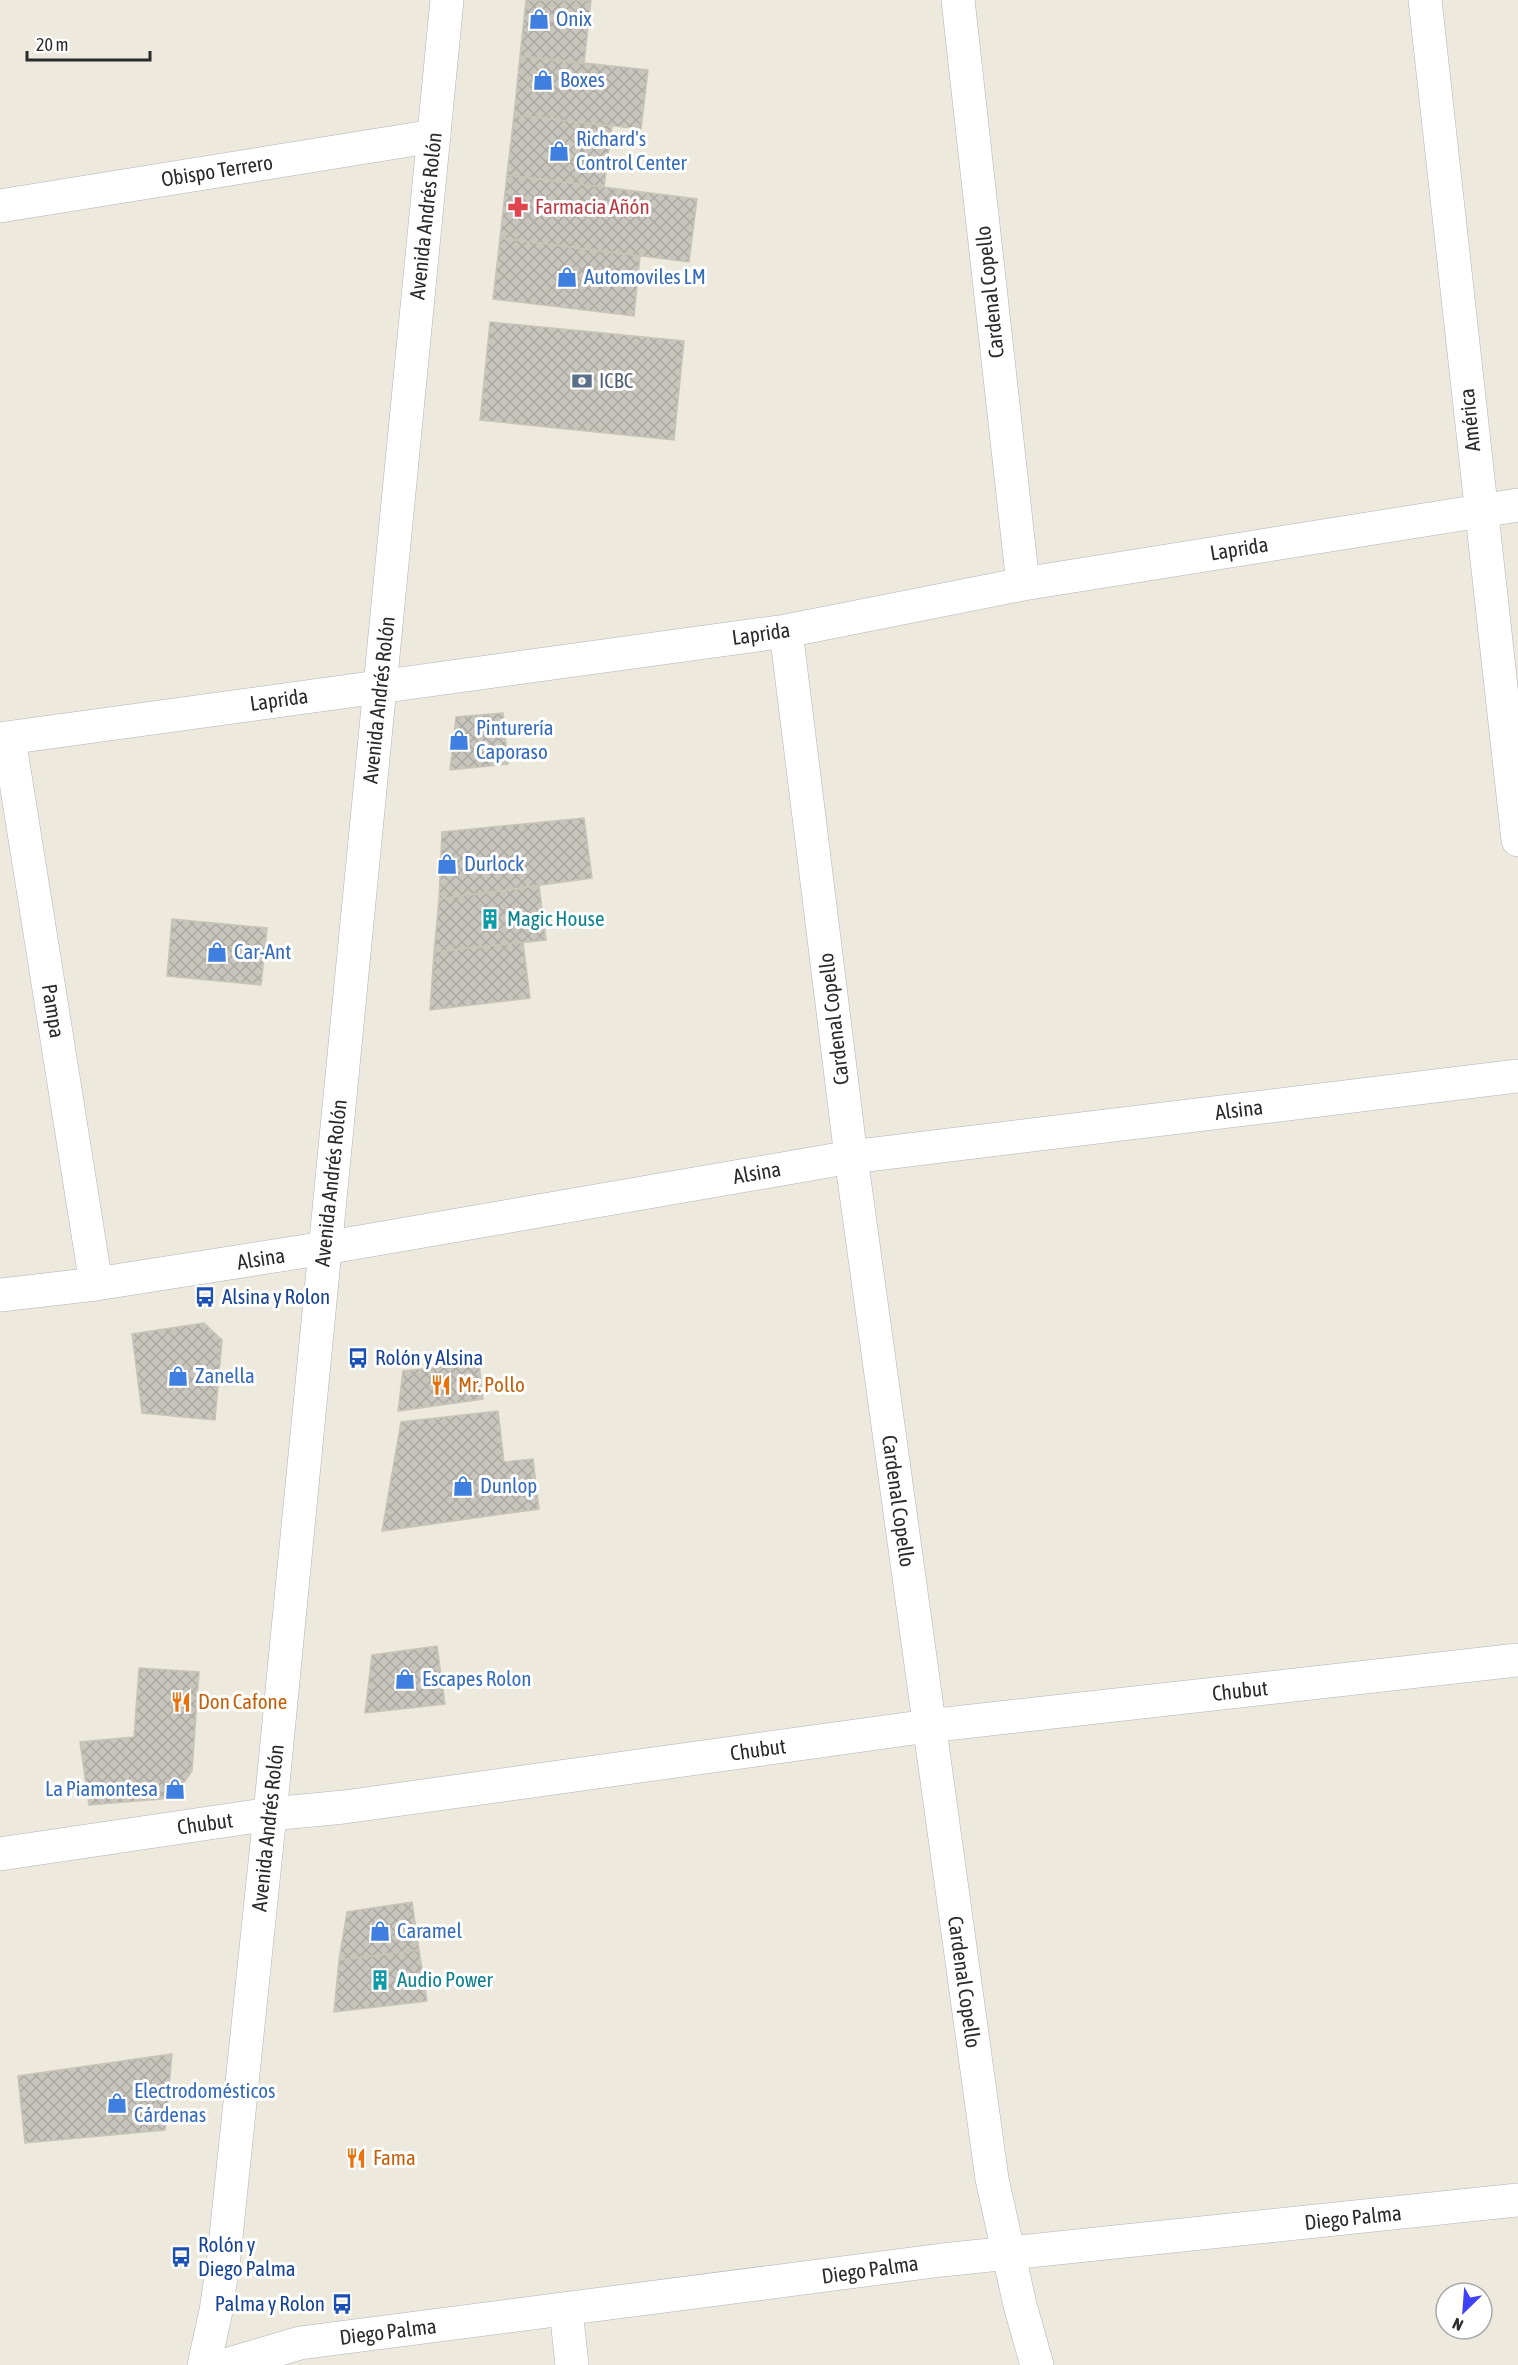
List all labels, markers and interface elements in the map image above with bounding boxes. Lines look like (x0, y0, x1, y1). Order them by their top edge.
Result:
place label: Onix (556, 6, 592, 30)
shop icon: Onix (527, 7, 551, 31)
scale bar (27, 24, 150, 62)
text: 20 m (36, 34, 68, 55)
place label: Boxes (560, 67, 605, 91)
shop icon: Boxes (531, 68, 555, 92)
place label: Richard's Control Center (576, 126, 688, 174)
street label: Avenida Andrés Rolón (404, 131, 446, 301)
shop icon: Richard's Control Center (547, 139, 571, 163)
street label: Obispo Terrero (159, 149, 274, 191)
place label: Farmacia Añón (535, 194, 650, 218)
pharmacy icon: Farmacia Añón (506, 195, 530, 219)
street label: Cardenal Copello (970, 225, 1008, 359)
place label: Automoviles LM (584, 264, 706, 288)
shop icon: Automoviles LM (555, 265, 579, 289)
place label: ICBC (599, 368, 634, 392)
bank icon: ICBC (570, 369, 594, 393)
street label: América (1454, 387, 1484, 453)
street label: Laprida (1208, 532, 1270, 564)
street label: Avenida Andrés Rolón (357, 615, 399, 785)
street label: Laprida (730, 617, 792, 649)
street label: Laprida (248, 683, 310, 715)
place label: Pinturería Caporaso (476, 715, 554, 763)
shop icon: Pinturería Caporaso (447, 728, 471, 752)
place label: Durlock (464, 851, 524, 875)
shop icon: Durlock (435, 852, 459, 876)
place label: Magic House (507, 906, 605, 930)
building icon: Magic House (478, 907, 502, 931)
place label: Car-Ant (234, 939, 291, 963)
shop icon: Car-Ant (205, 940, 229, 964)
street label: Cardenal Copello (813, 952, 853, 1087)
street label: Pampa (38, 982, 70, 1040)
street label: Alsina (1214, 1094, 1264, 1124)
street label: Avenida Andrés Rolón (309, 1098, 351, 1268)
street label: Alsina (731, 1156, 783, 1188)
street label: Alsina (235, 1242, 286, 1274)
place label: Alsina y Rolon (222, 1284, 330, 1308)
bus stop icon: Alsina y Rolon (193, 1285, 217, 1309)
place label: Rolón y Alsina (375, 1345, 483, 1369)
bus stop icon: Rolón y Alsina (346, 1346, 370, 1370)
place label: Zanella (195, 1363, 255, 1387)
shop icon: Zanella (166, 1364, 190, 1388)
place label: Mr. Pollo (458, 1372, 525, 1396)
restaurant icon: Mr. Pollo (429, 1373, 453, 1397)
street label: Cardenal Copello (878, 1433, 920, 1568)
place label: Dunlop (480, 1473, 537, 1497)
shop icon: Dunlop (451, 1474, 475, 1498)
place label: Escapes Rolon (422, 1666, 531, 1690)
shop icon: Escapes Rolon (393, 1667, 417, 1691)
street label: Chubut (1211, 1675, 1269, 1705)
place label: Don Cafone (198, 1689, 287, 1713)
restaurant icon: Don Cafone (169, 1690, 193, 1714)
street label: Chubut (728, 1733, 787, 1765)
street label: Avenida Andrés Rolón (246, 1743, 288, 1913)
place label: La Piamontesa (45, 1776, 158, 1800)
shop icon: La Piamontesa (163, 1777, 187, 1801)
street label: Chubut (175, 1807, 234, 1839)
street label: Cardenal Copello (944, 1914, 986, 2049)
place label: Caramel (397, 1918, 462, 1942)
shop icon: Caramel (368, 1919, 392, 1943)
place label: Audio Power (397, 1967, 494, 1991)
building icon: Audio Power (368, 1968, 392, 1992)
place label: Electrodomésticos Cárdenas (134, 2078, 275, 2126)
shop icon: Electrodomésticos Cárdenas (105, 2091, 129, 2115)
place label: Fama (373, 2145, 416, 2169)
restaurant icon: Fama (344, 2146, 368, 2170)
street label: Diego Palma (1303, 2200, 1403, 2234)
place label: Rolón y Diego Palma (198, 2232, 296, 2280)
bus stop icon: Rolón y Diego Palma (169, 2245, 193, 2269)
street label: Diego Palma (820, 2250, 920, 2288)
north arrow (1434, 2281, 1494, 2341)
place label: Palma y Rolon (215, 2291, 325, 2315)
bus stop icon: Palma y Rolon (330, 2292, 354, 2316)
street label: Diego Palma (338, 2313, 438, 2349)
text: N (1450, 2314, 1466, 2335)

